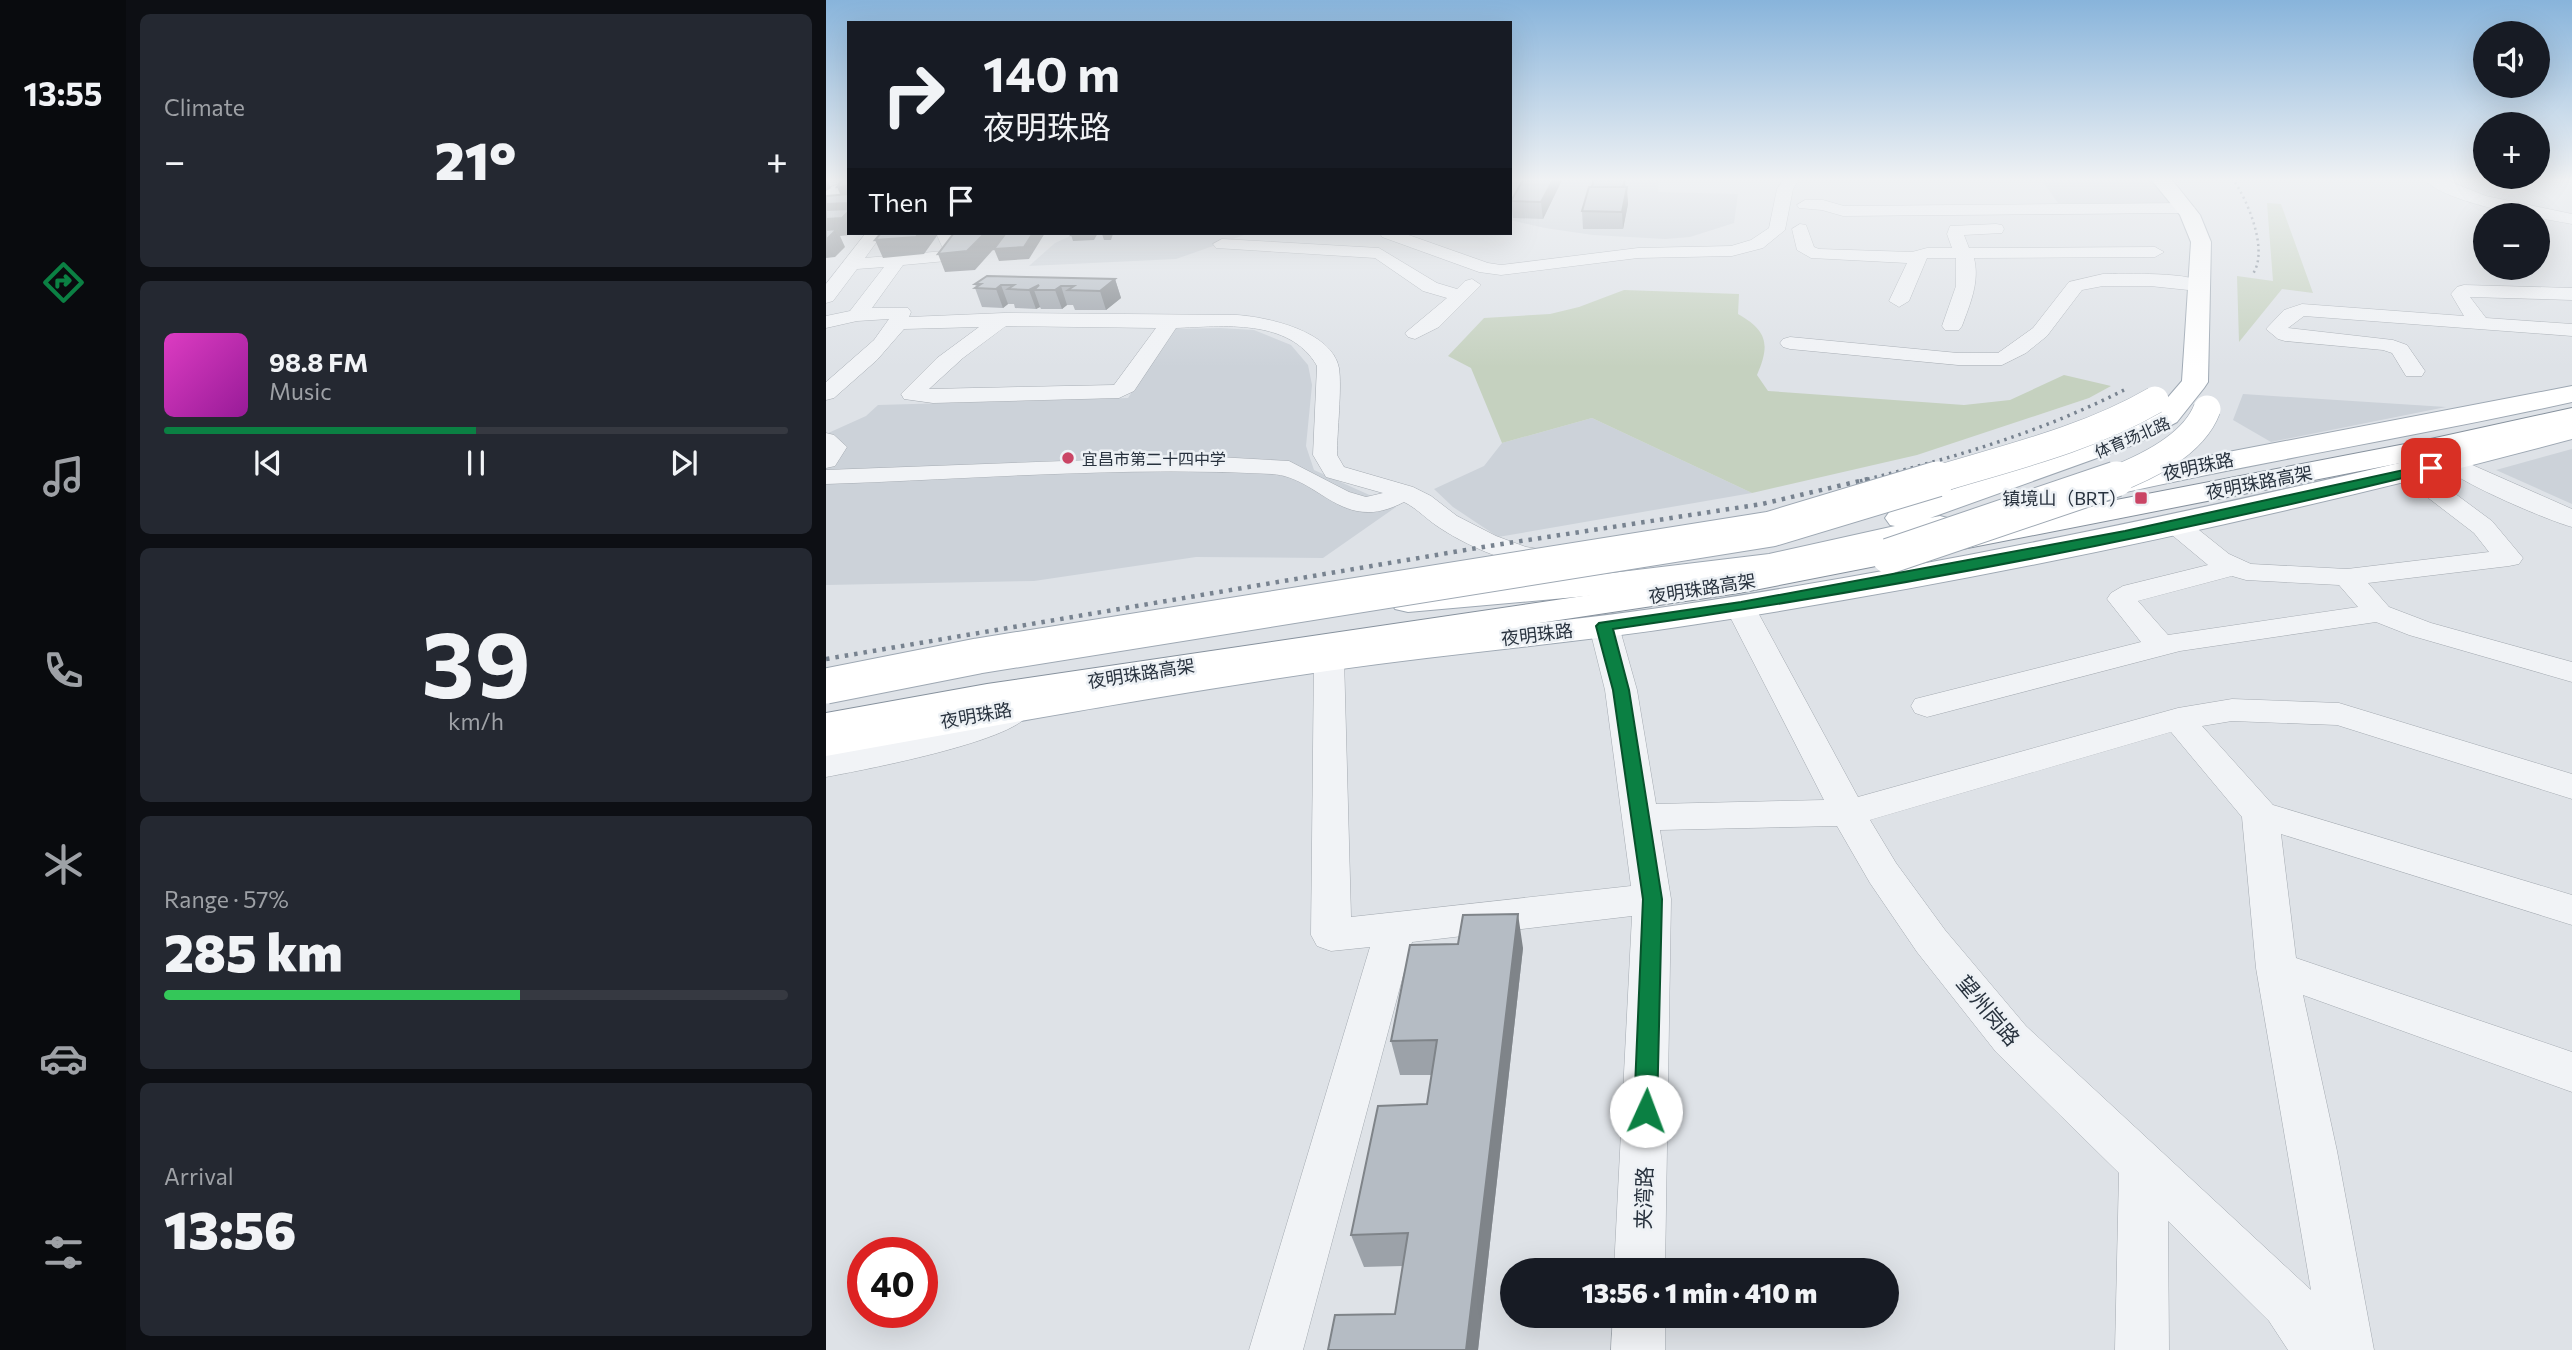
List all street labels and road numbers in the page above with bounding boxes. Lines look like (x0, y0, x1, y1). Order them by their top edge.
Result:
street label: 体育场北路 (2091, 413, 2173, 461)
street label: 夜明珠路 (2160, 448, 2236, 484)
street label: 夜明珠路高架 (2204, 461, 2314, 503)
street label: 夜明珠路高架 (1647, 569, 1757, 607)
street label: 夜明珠路 (1500, 619, 1574, 649)
street label: 夜明珠路高架 (1086, 654, 1196, 692)
street label: 夜明珠路 (939, 698, 1013, 732)
street label: 望州岗路 (1952, 970, 2026, 1050)
street label: 夹湾路 (1629, 1166, 1657, 1230)

